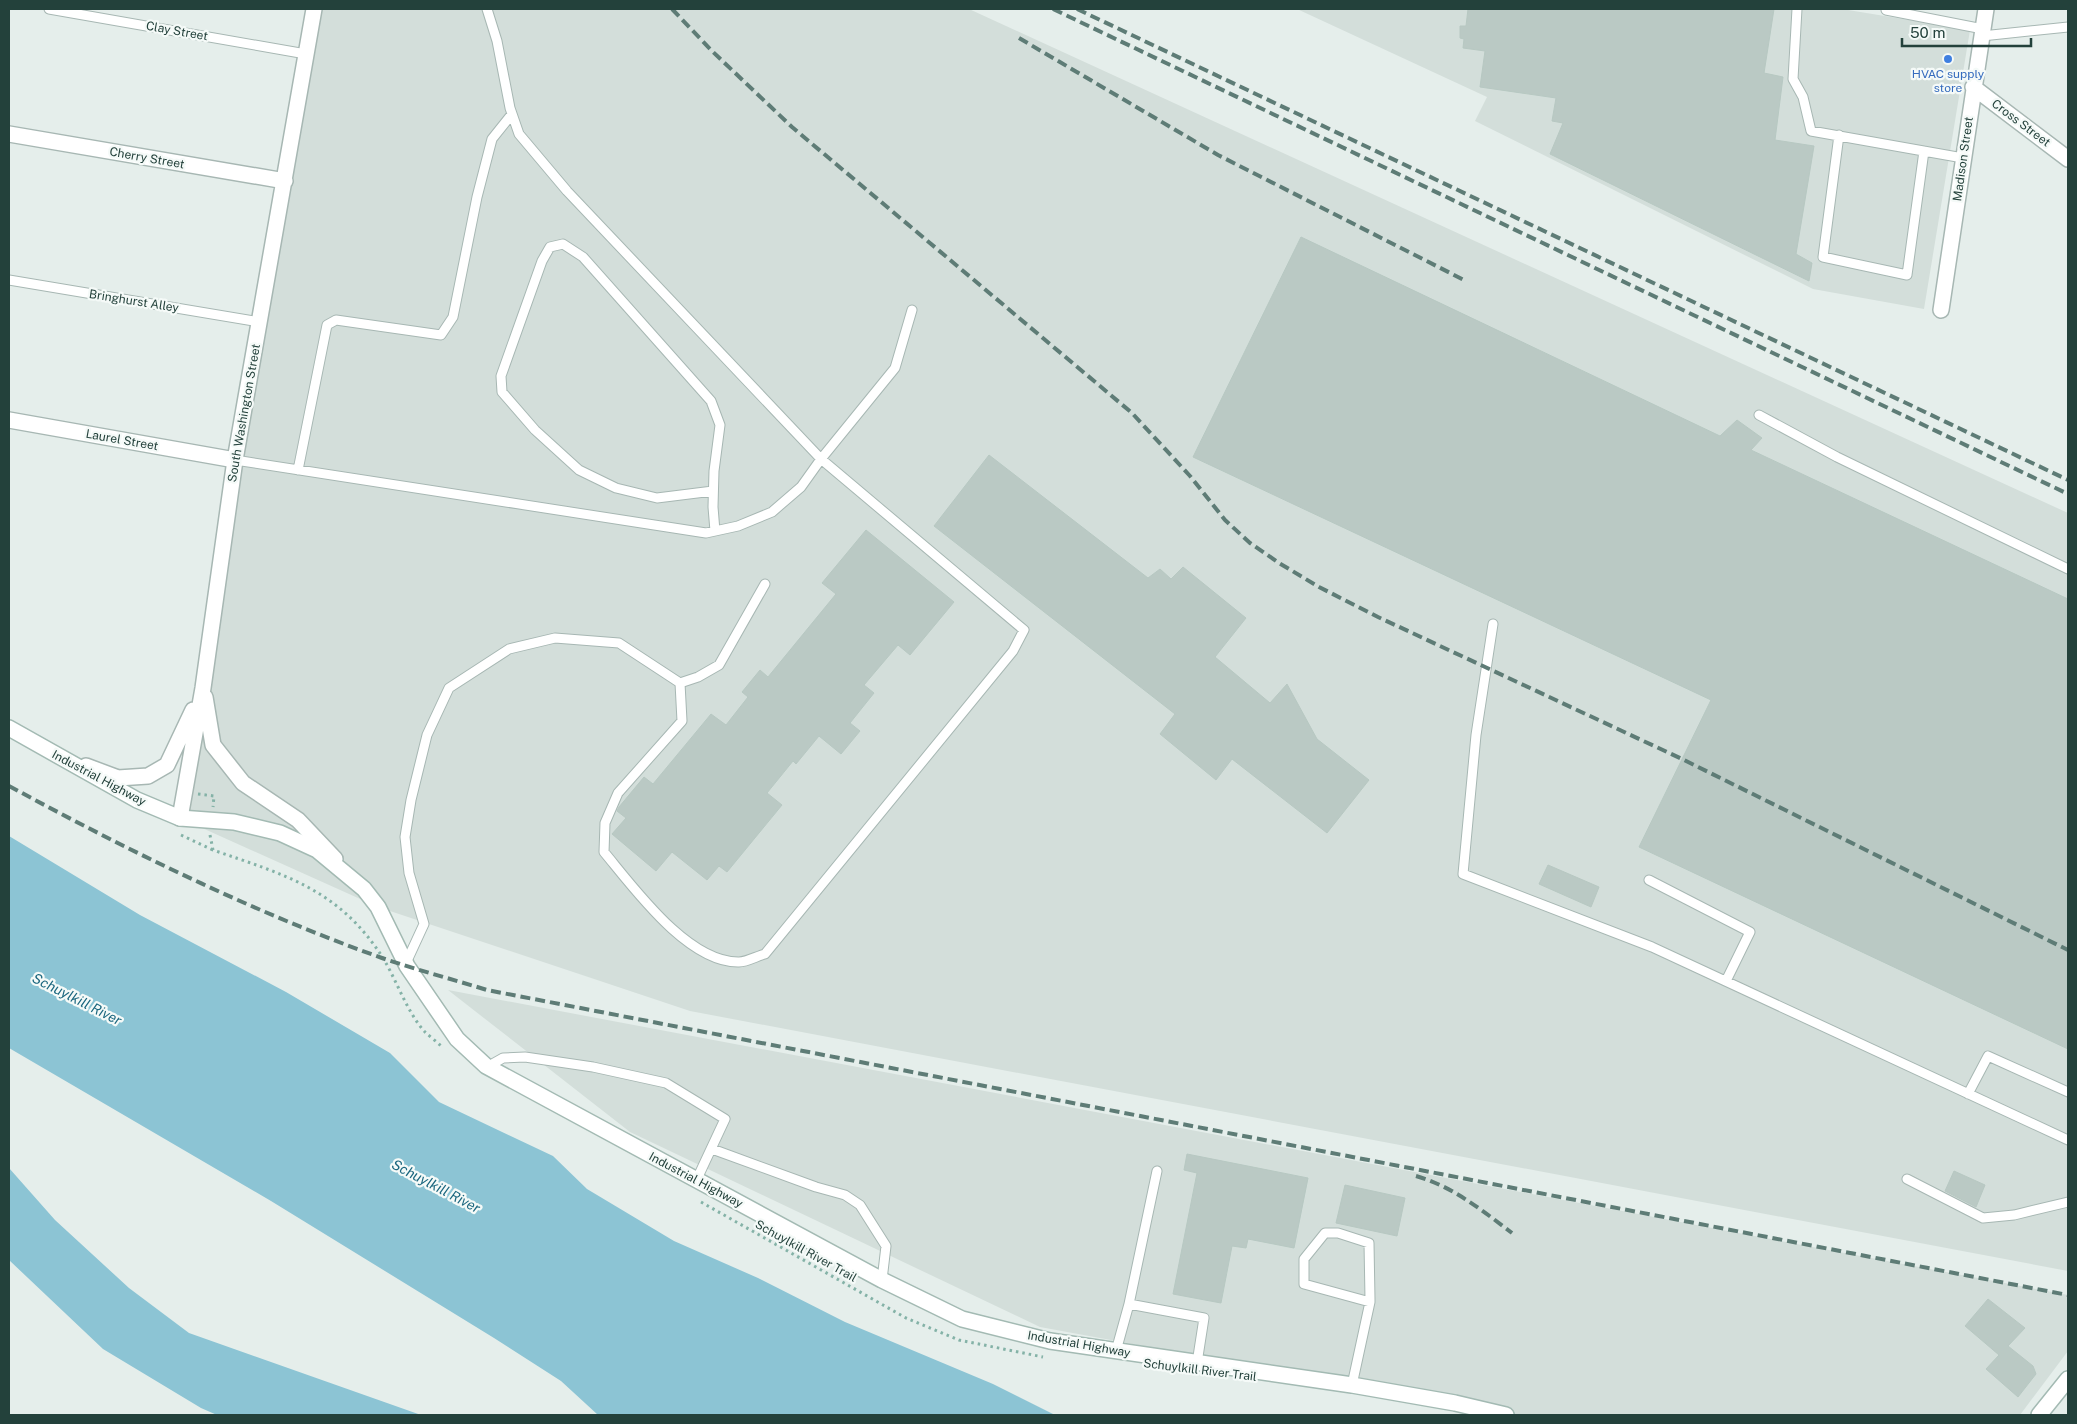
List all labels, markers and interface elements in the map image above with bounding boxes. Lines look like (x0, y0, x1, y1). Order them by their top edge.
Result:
scale bar (1902, 15, 2031, 47)
street label: Clay Street (145, 19, 209, 43)
text: 50 m (1910, 24, 1945, 41)
marker: HVAC supply store (1942, 53, 1954, 65)
place label: HVAC supply store (1912, 67, 1985, 95)
street label: Cross Street (1989, 96, 2053, 150)
street label: Madison Street (1950, 116, 1976, 202)
street label: Cherry Street (108, 145, 186, 172)
street label: Bringhurst Alley (88, 287, 180, 315)
street label: South Washington Street (225, 342, 263, 483)
street label: Laurel Street (85, 427, 160, 453)
street label: Industrial Highway (50, 747, 149, 809)
water label: Schuylkill River (30, 970, 125, 1029)
street label: Industrial Highway (647, 1149, 746, 1211)
water label: Schuylkill River (389, 1156, 484, 1216)
street label: Schuylkill River Trail (753, 1217, 860, 1285)
street label: Industrial Highway (1026, 1328, 1132, 1360)
street label: Schuylkill River Trail (1143, 1356, 1258, 1384)

